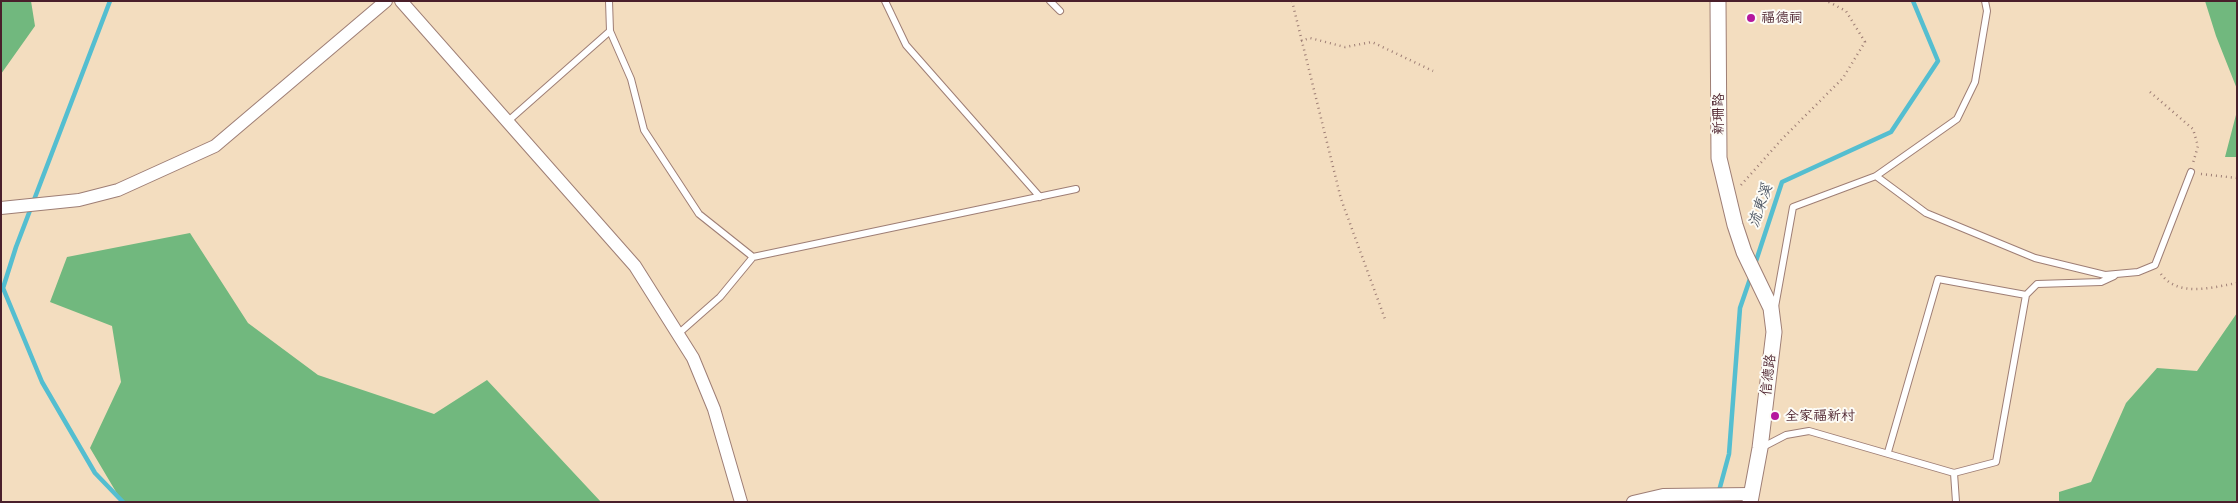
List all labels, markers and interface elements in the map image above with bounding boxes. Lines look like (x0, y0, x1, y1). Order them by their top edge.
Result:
place label: 福德祠 (1761, 10, 1803, 26)
marker: 福德祠 (1745, 12, 1757, 24)
street label: 新珊路 (1711, 93, 1727, 135)
water label: 流東溪 (1745, 182, 1777, 230)
street label: 信德路 (1758, 353, 1780, 397)
place label: 全家福新村 (1785, 408, 1855, 424)
marker: 全家福新村 (1769, 410, 1781, 422)

